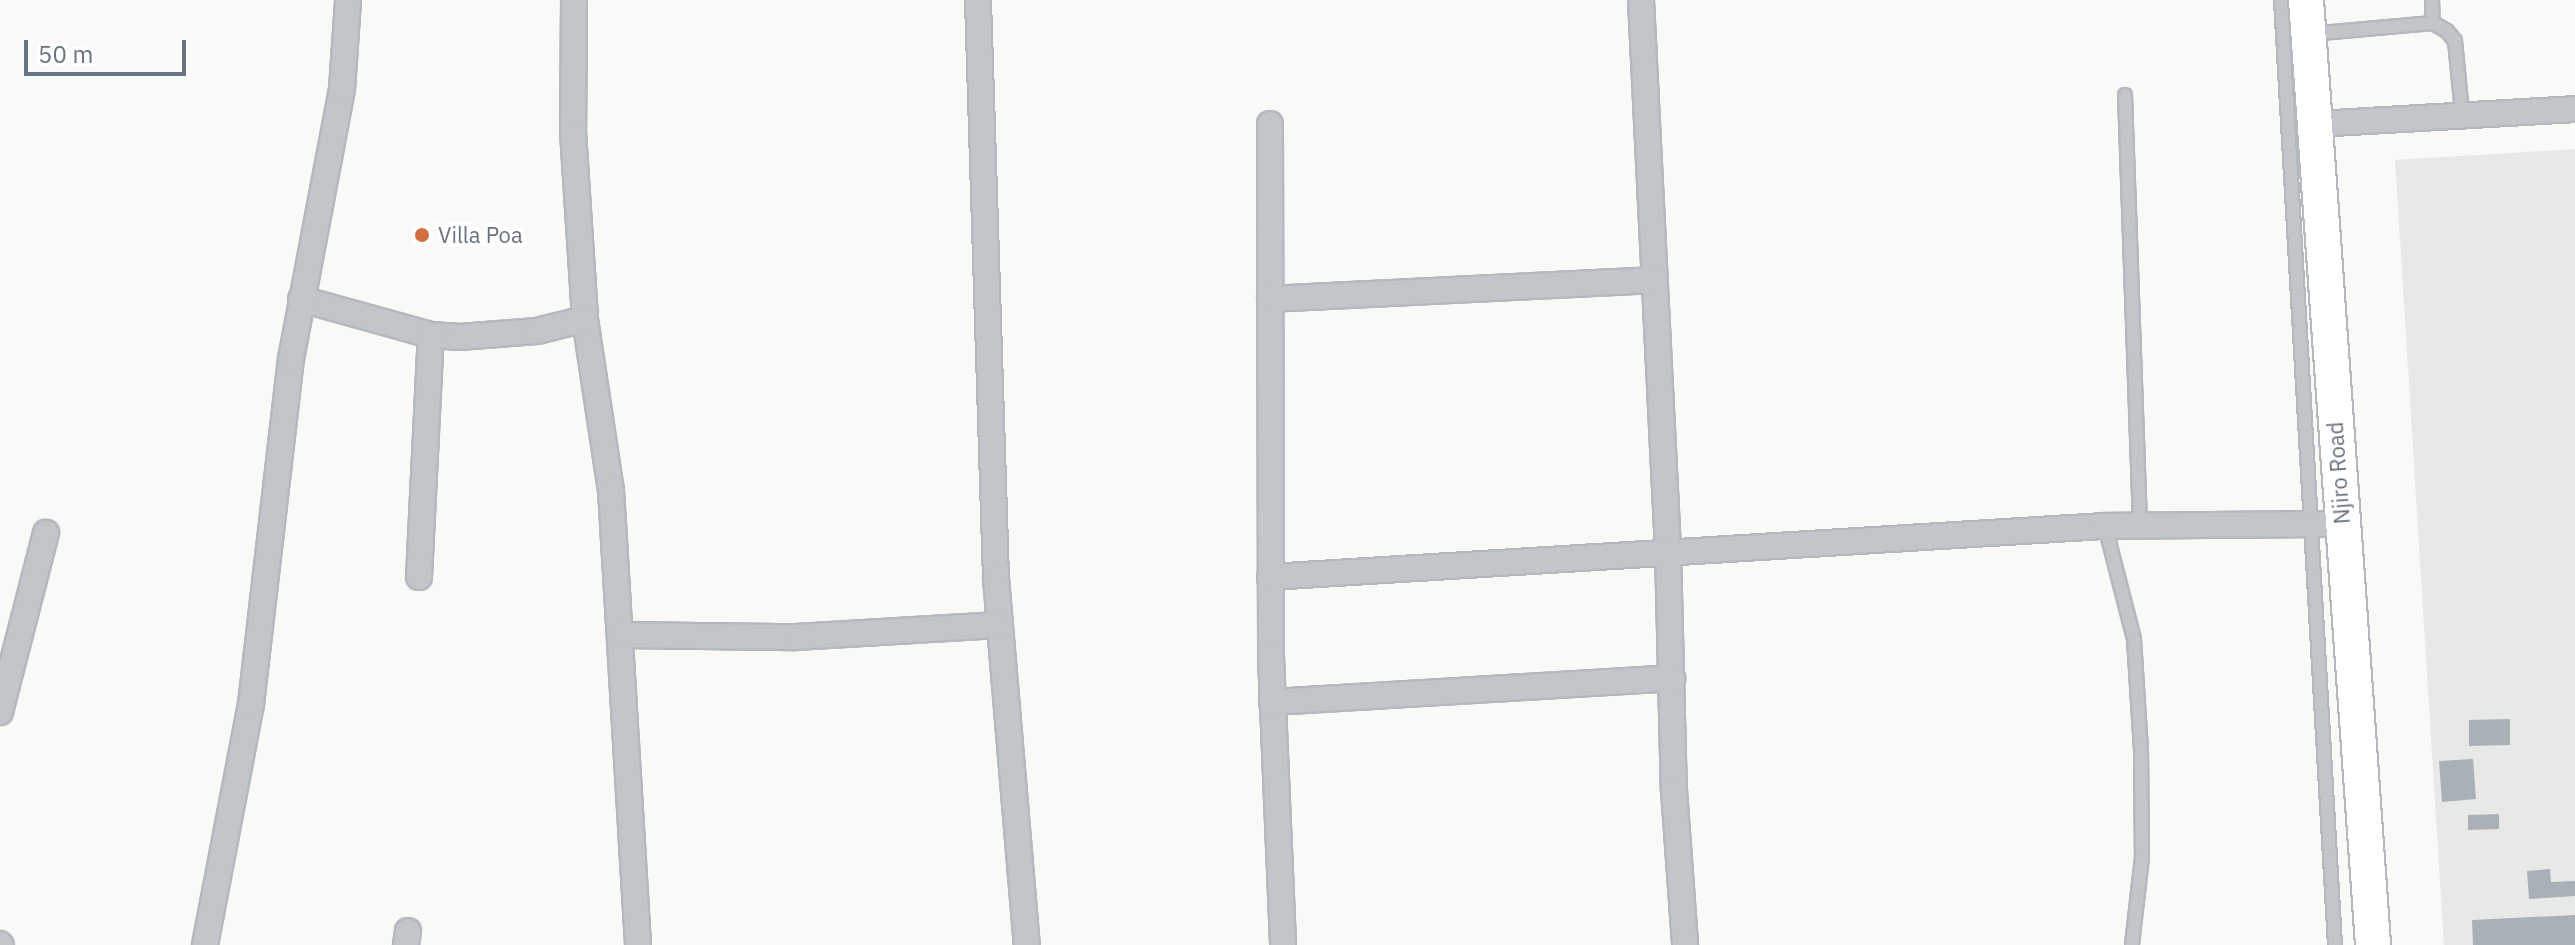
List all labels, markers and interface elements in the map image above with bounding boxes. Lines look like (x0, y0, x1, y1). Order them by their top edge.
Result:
scale bar (28, 24, 190, 74)
text: 50 m (38, 38, 93, 70)
place label: Villa Poa (438, 222, 523, 248)
marker: Villa Poa (413, 226, 431, 244)
street label: Njiro Road (2321, 421, 2355, 525)

